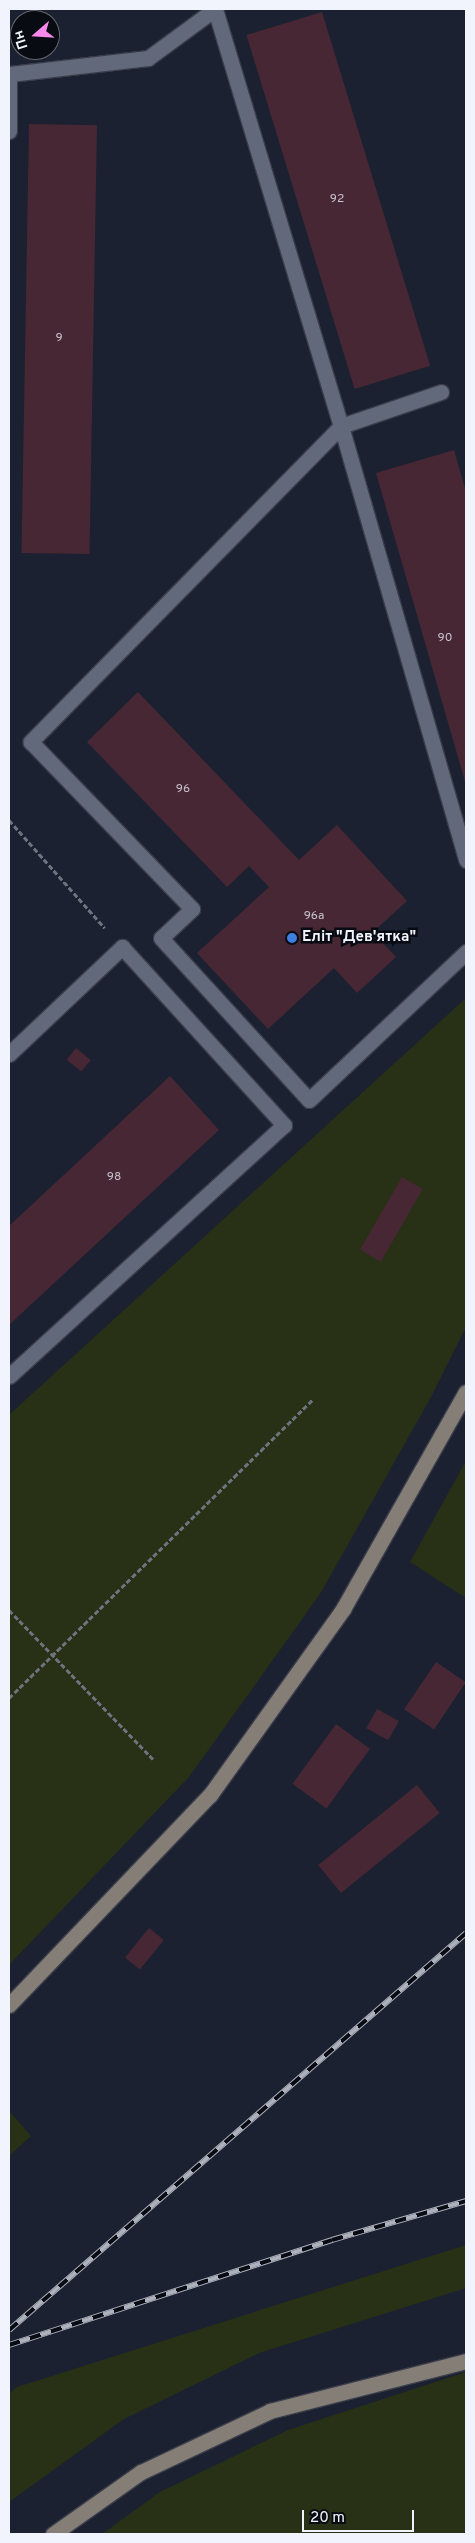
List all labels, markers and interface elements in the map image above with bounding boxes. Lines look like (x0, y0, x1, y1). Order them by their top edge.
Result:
north arrow (10, 10, 60, 60)
text: Пн (10, 28, 32, 51)
house number: 92 (330, 193, 344, 207)
house number: 9 (55, 332, 63, 346)
house number: 90 (438, 632, 452, 646)
house number: 96 (176, 783, 190, 797)
house number: 96а (304, 910, 324, 924)
place label: Еліт "Дев'ятка" (302, 929, 416, 947)
marker: Еліт "Дев'ятка" (286, 932, 298, 944)
house number: 98 (107, 1171, 121, 1185)
scale bar (305, 2500, 418, 2532)
text: 20 m (310, 2509, 345, 2528)

